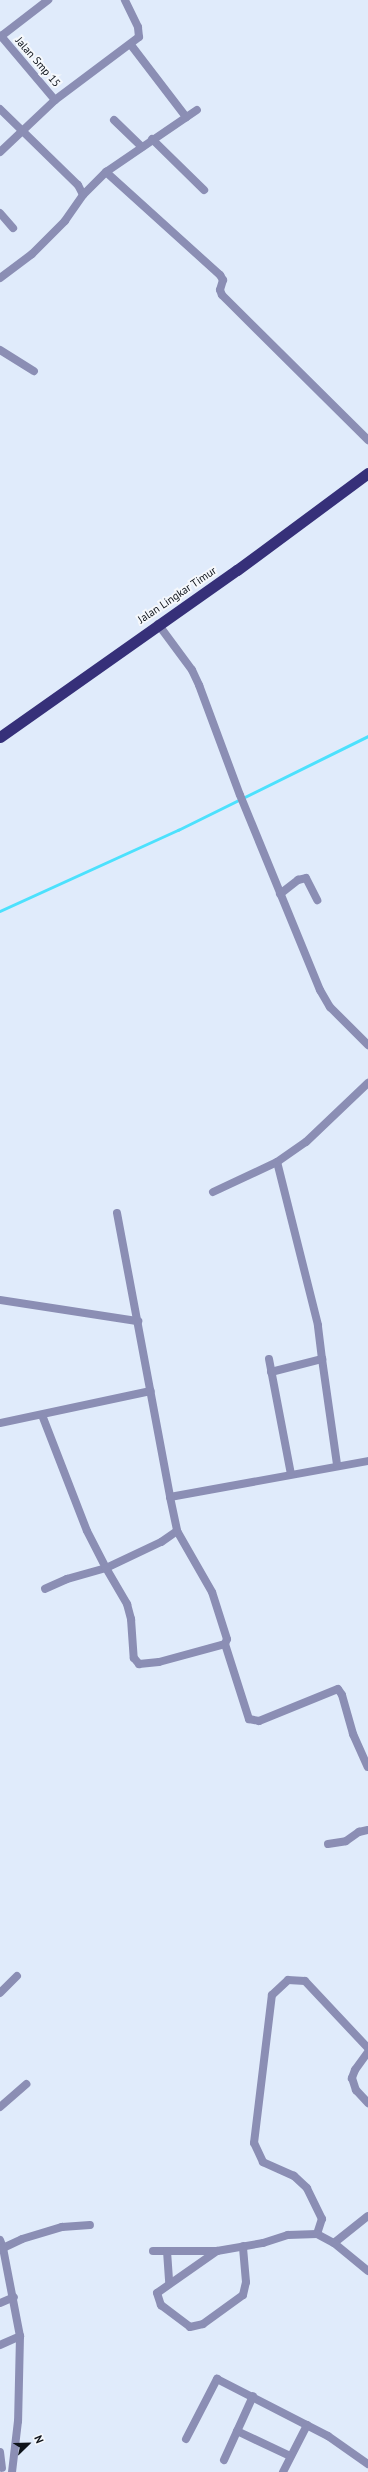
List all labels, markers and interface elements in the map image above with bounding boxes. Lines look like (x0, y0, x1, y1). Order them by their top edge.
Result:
street label: Jalan Smp 15 (13, 34, 63, 90)
street label: Jalan Lingkar Timur (135, 564, 219, 626)
north arrow (8, 2424, 48, 2464)
text: N (31, 2433, 47, 2445)

